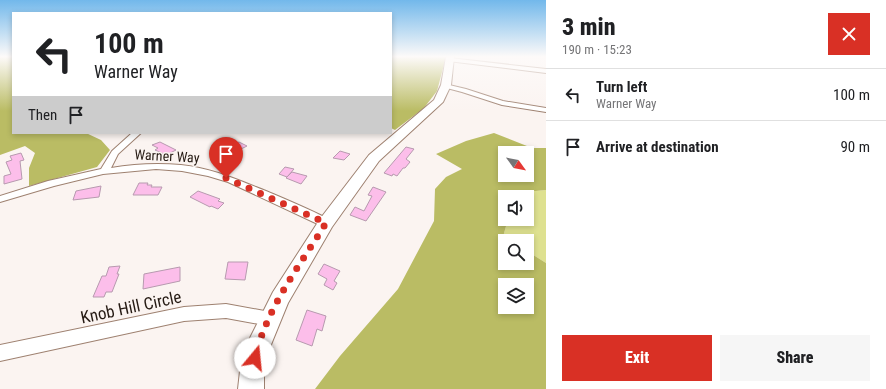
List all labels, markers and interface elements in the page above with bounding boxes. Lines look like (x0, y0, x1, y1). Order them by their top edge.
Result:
text: 3 min (562, 13, 616, 41)
button: close (828, 13, 870, 55)
text: 100 m (94, 27, 164, 60)
icon: left (28, 28, 80, 80)
text: 190 m · 15:23 (562, 42, 632, 57)
text: Warner Way (94, 61, 178, 82)
text: Turn left (596, 78, 647, 96)
icon: left (562, 84, 584, 106)
text: 100 m (833, 86, 870, 104)
text: Warner Way (596, 96, 656, 111)
icon: arrive (65, 104, 87, 126)
text: Then (28, 106, 57, 124)
icon: arrive (562, 136, 584, 158)
pin (209, 137, 243, 178)
text: Arrive at destination (596, 138, 719, 156)
text: 90 m (840, 138, 870, 156)
icon: arrive (215, 143, 237, 165)
street label: Warner Way (134, 146, 200, 166)
north arrow (498, 146, 534, 182)
map controls (498, 146, 534, 314)
button: sound (498, 190, 534, 226)
button: search (498, 234, 534, 270)
button: layers (498, 278, 534, 314)
street label: Knob Hill Circle (79, 287, 183, 327)
button: Exit (562, 335, 712, 381)
button: Share (720, 335, 870, 381)
position arrow (234, 337, 276, 379)

